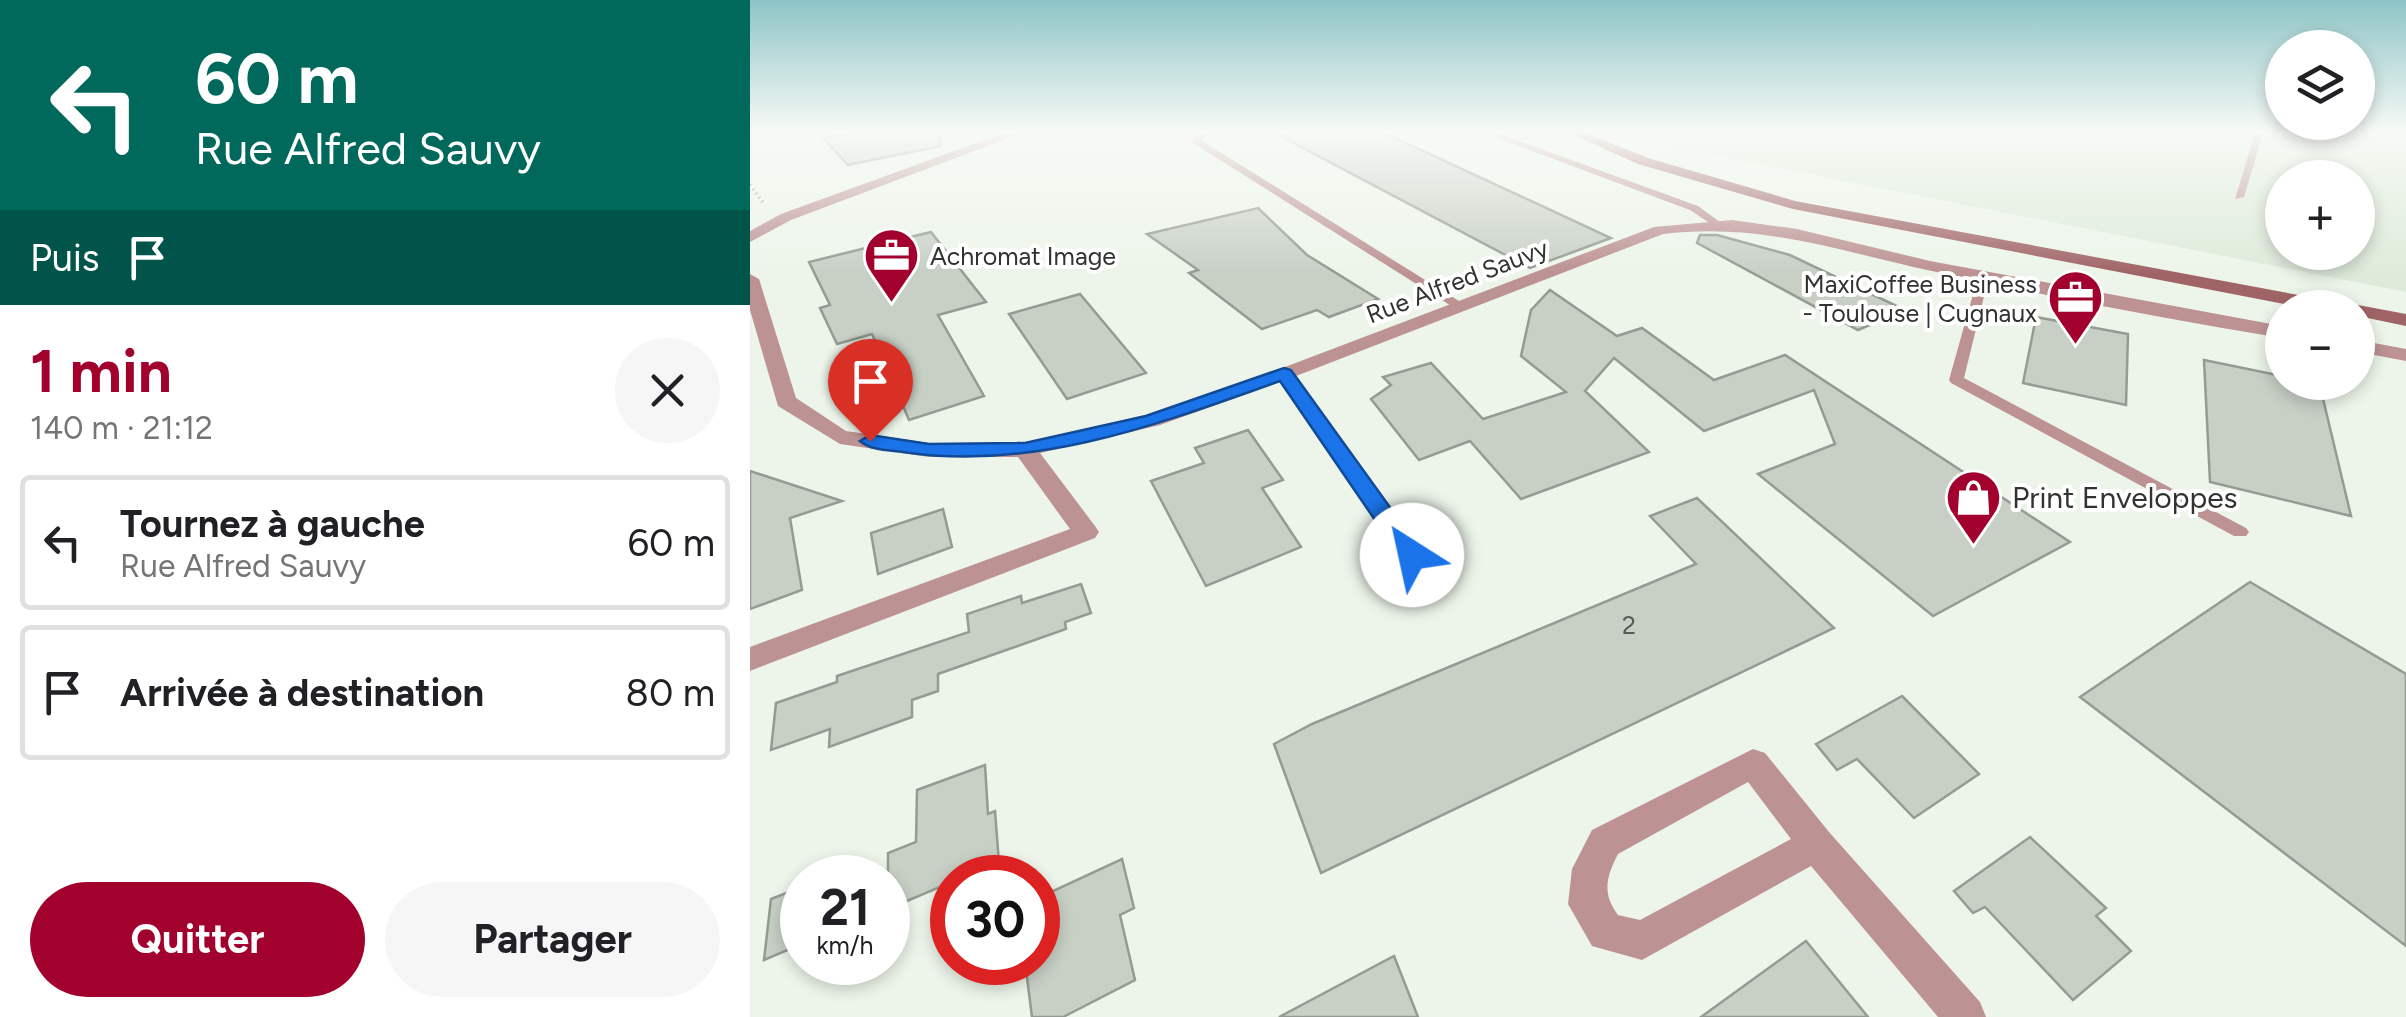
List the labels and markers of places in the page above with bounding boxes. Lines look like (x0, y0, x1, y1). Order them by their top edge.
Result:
office icon: Achromat Image (861, 226, 921, 305)
place label: Achromat Image (930, 241, 1116, 271)
office icon: MaxiCoffee Business - Toulouse | Cugnaux (2046, 268, 2106, 347)
place label: MaxiCoffee Business - Toulouse | Cugnaux (1802, 269, 2037, 328)
pin (828, 339, 913, 442)
shop icon: Print Enveloppes (1943, 467, 2003, 546)
place label: Print Enveloppes (2012, 479, 2238, 516)

